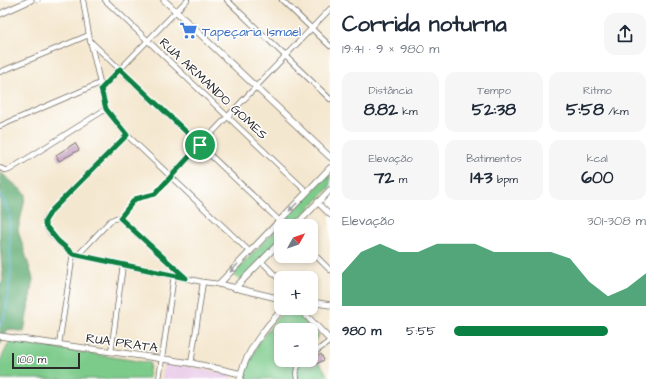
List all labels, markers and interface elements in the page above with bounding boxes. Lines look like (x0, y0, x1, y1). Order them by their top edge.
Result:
text: Corrida noturna (342, 9, 507, 40)
button: share (604, 13, 646, 55)
supermarket icon: Tapeçaria Ismael (179, 21, 199, 41)
place label: Tapeçaria Ismael (202, 23, 301, 41)
street label: RUA ARMANDO GOMES (155, 34, 271, 144)
text: 19:41 · 9 × 980 m (342, 40, 439, 58)
text: Distância (369, 83, 413, 98)
text: Tempo (477, 83, 511, 98)
text: Ritmo (583, 83, 612, 98)
text: 8.82 (364, 98, 398, 122)
text: 52:38 (472, 98, 516, 122)
text: 5:58 (566, 98, 604, 122)
text: km (398, 104, 418, 119)
text: /km (604, 104, 629, 119)
pin (183, 128, 217, 162)
icon: arrive (189, 134, 211, 156)
text: Elevação (369, 151, 413, 166)
text: Batimentos (466, 151, 522, 166)
text: kcal (587, 151, 608, 166)
text: 72 (374, 166, 394, 190)
text: 143 (470, 166, 493, 190)
text: 600 (581, 166, 613, 190)
text: m (394, 172, 407, 187)
text: bpm (493, 172, 518, 187)
one-way arrow (289, 202, 298, 212)
text: Elevação (342, 212, 394, 230)
text: 301–308 m (587, 212, 646, 230)
north arrow (274, 219, 318, 263)
map controls (274, 219, 318, 367)
one-way arrow (229, 263, 239, 273)
button: + (274, 271, 318, 315)
text: 980 m (342, 322, 381, 340)
text: 5:55 (406, 322, 436, 340)
button: − (274, 323, 318, 367)
street label: RUA PRATA (85, 329, 160, 357)
scale bar (12, 351, 80, 370)
text: 100 m (18, 352, 46, 367)

